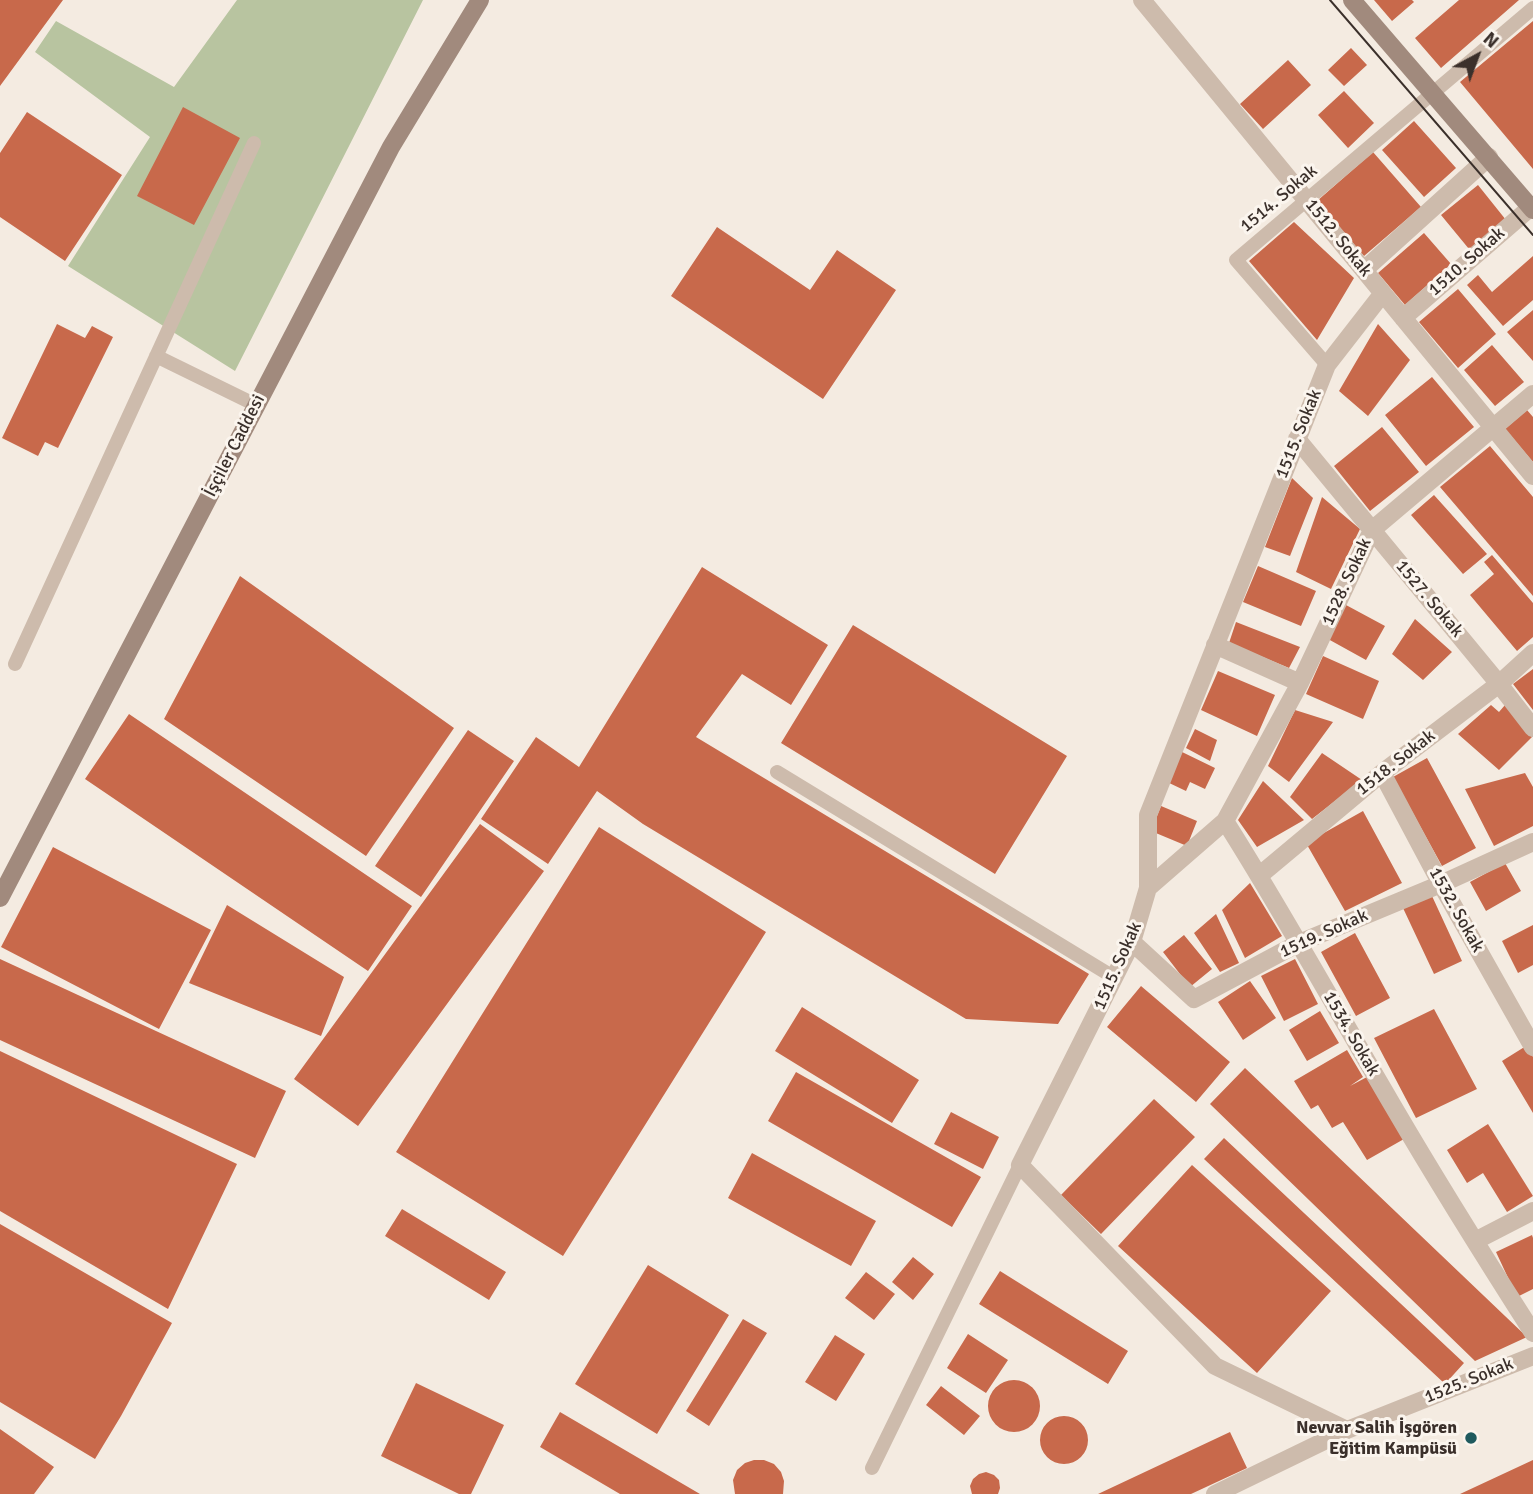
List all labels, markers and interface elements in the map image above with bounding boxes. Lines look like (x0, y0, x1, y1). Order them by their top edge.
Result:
north arrow (1442, 21, 1512, 91)
text: N (1478, 27, 1504, 54)
street label: 1514. Sokak (1236, 160, 1322, 238)
street label: 1512. Sokak (1300, 195, 1376, 281)
street label: 1510. Sokak (1424, 223, 1510, 301)
street label: 1515. Sokak (1271, 386, 1327, 482)
street label: İşçiler Caddesi (200, 391, 270, 501)
street label: 1528. Sokak (1317, 535, 1377, 629)
street label: 1527. Sokak (1390, 556, 1468, 642)
street label: 1518. Sokak (1352, 726, 1440, 800)
street label: 1532. Sokak (1424, 864, 1488, 956)
street label: 1519. Sokak (1277, 905, 1371, 963)
street label: 1515. Sokak (1089, 919, 1147, 1013)
street label: 1534. Sokak (1318, 988, 1384, 1080)
street label: 1525. Sokak (1421, 1353, 1517, 1409)
place label: Nevvar Salih İşgören Eğitim Kampüsü (1296, 1417, 1457, 1460)
marker: Nevvar Salih İşgören Eğitim Kampüsü (1463, 1430, 1479, 1446)

